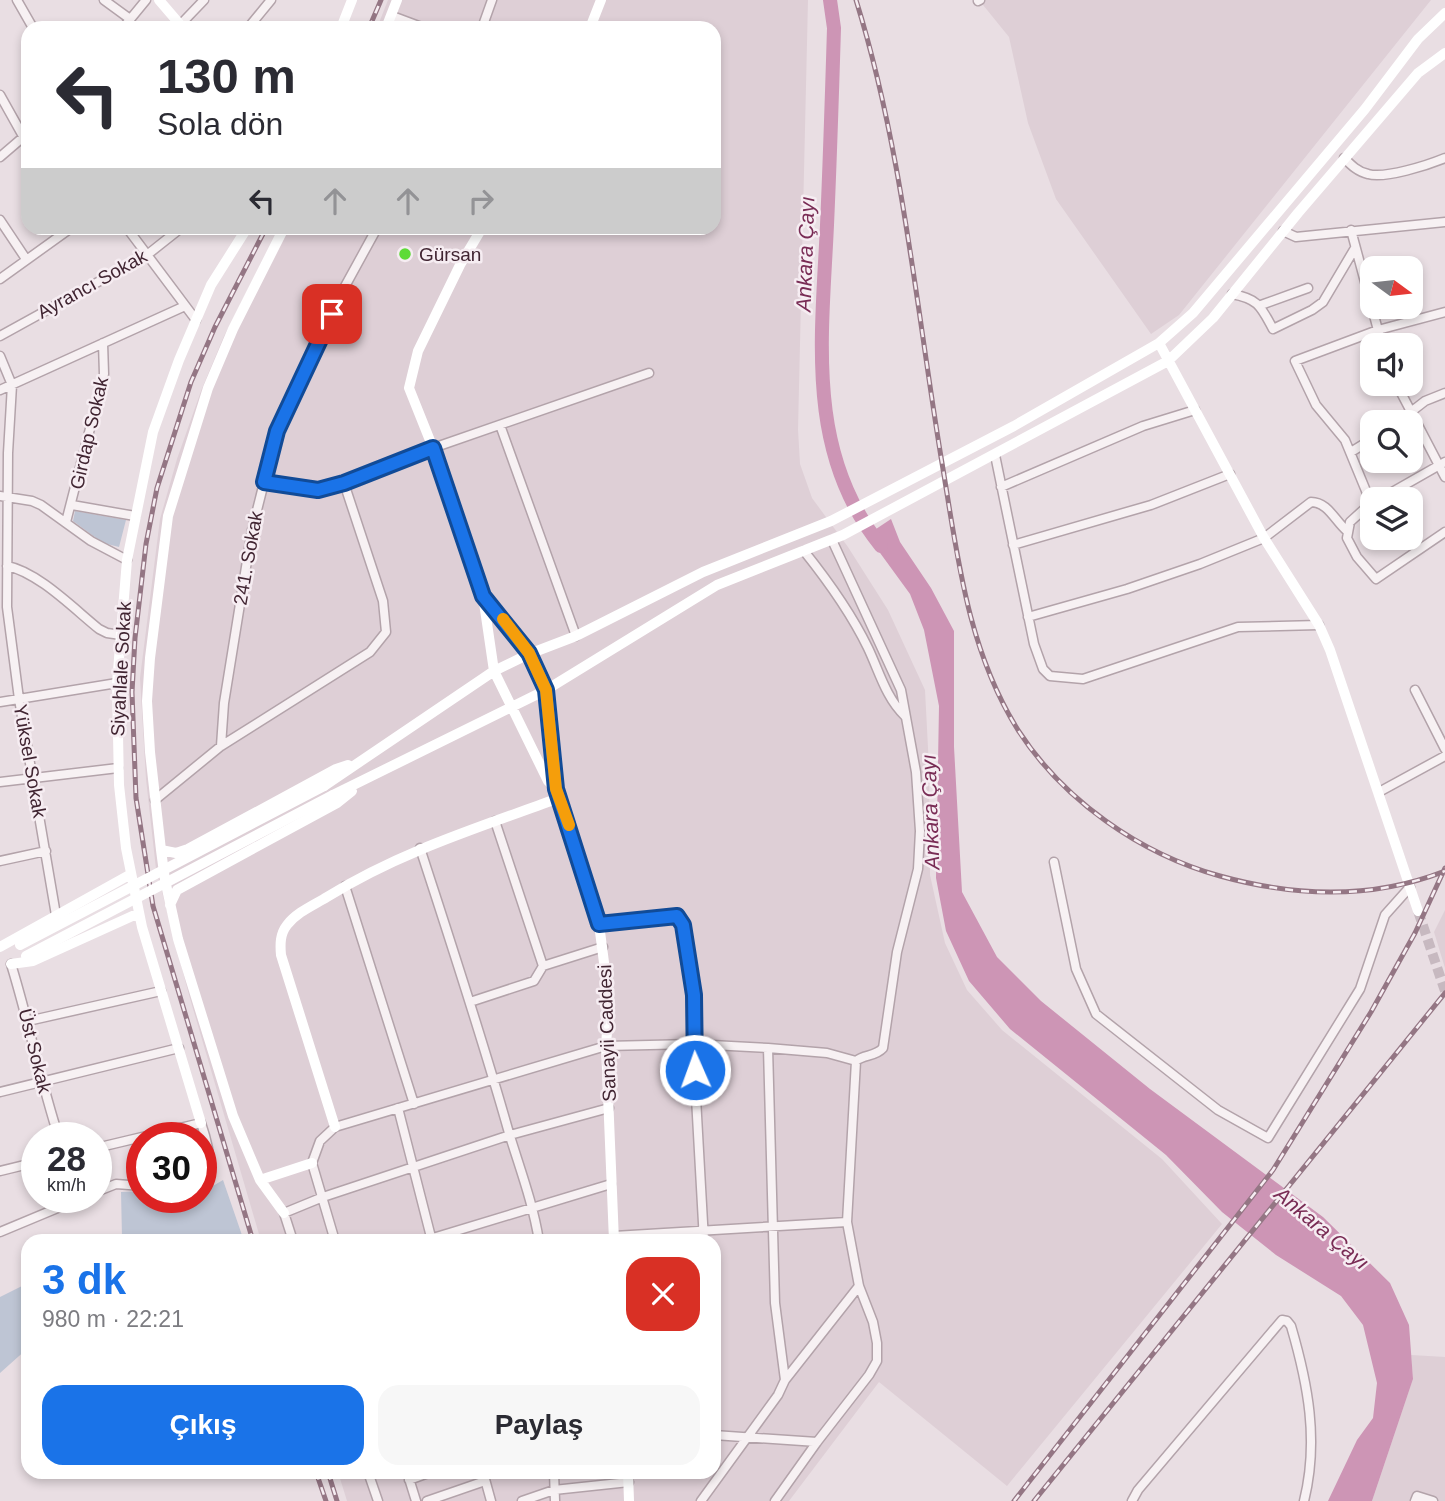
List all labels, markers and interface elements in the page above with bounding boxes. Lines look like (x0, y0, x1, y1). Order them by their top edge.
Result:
icon: left (42, 49, 133, 140)
text: 130 m (157, 49, 296, 103)
text: Sola dön (157, 106, 283, 142)
icon: left (243, 182, 281, 220)
icon: ahead (316, 182, 354, 220)
icon: ahead (389, 182, 427, 220)
icon: right (462, 182, 500, 220)
water label: Ankara Çayı (791, 196, 819, 314)
place label: Gürsan (419, 244, 481, 265)
street label: Ayrancı Sokak (33, 245, 151, 323)
marker: Gürsan (397, 246, 413, 262)
north arrow (1360, 256, 1423, 318)
map controls (1360, 256, 1423, 550)
pin (302, 284, 362, 344)
icon: arrive (313, 295, 351, 333)
button: sound (1360, 333, 1423, 396)
street label: Girdap Sokak (66, 374, 112, 491)
button: search (1360, 410, 1423, 473)
button: layers (1360, 487, 1423, 550)
street label: 241. Sokak (229, 509, 267, 607)
street label: Siyahlale Sokak (107, 600, 135, 737)
street label: Yüksel Sokak (10, 702, 50, 820)
water label: Ankara Çayı (916, 754, 944, 872)
street label: Sanayii Caddesi (594, 964, 620, 1102)
street label: Üst Sokak (14, 1006, 56, 1096)
position arrow (658, 1033, 732, 1107)
speed limit sign: 30 (126, 1122, 217, 1213)
text: 28 (47, 1139, 86, 1178)
text: km/h (47, 1175, 86, 1195)
water label: Ankara Çayı (1269, 1181, 1374, 1274)
text: 3 dk (42, 1256, 126, 1303)
button: close (626, 1257, 700, 1331)
text: 980 m · 22:21 (42, 1306, 184, 1332)
button: Çıkış (42, 1385, 364, 1465)
button: Paylaş (378, 1385, 700, 1465)

